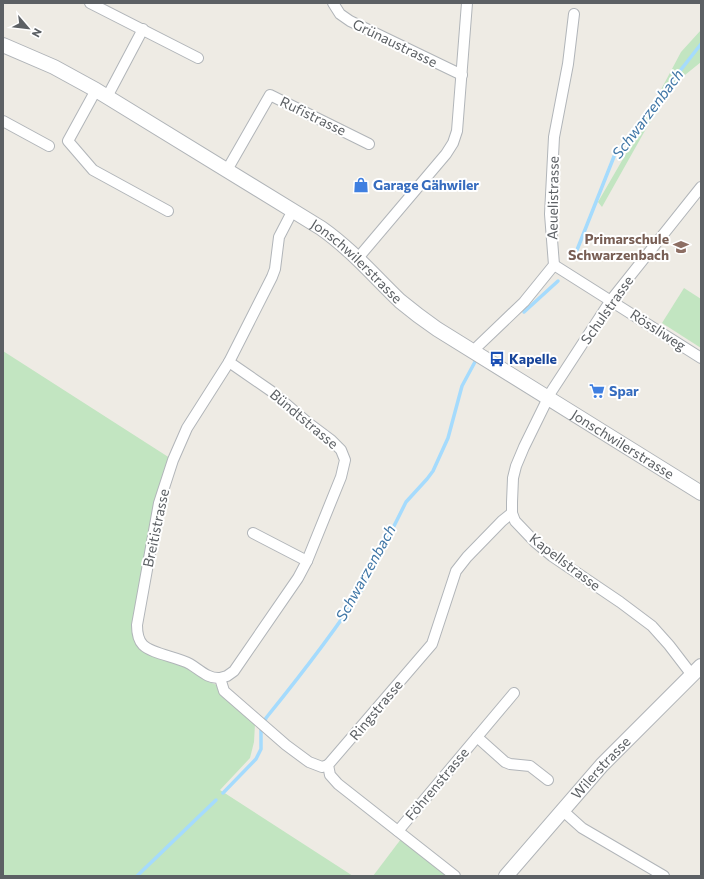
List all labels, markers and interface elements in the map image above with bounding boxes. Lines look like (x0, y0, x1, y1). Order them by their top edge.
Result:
north arrow (8, 8, 48, 48)
street label: Grünaustrasse (350, 15, 440, 70)
text: N (30, 26, 45, 40)
water label: Schwarzenbach (608, 65, 687, 161)
street label: Rufistrasse (277, 92, 349, 139)
street label: Aeuelistrasse (543, 156, 562, 240)
shop icon: Garage Gähwiler (352, 176, 370, 194)
place label: Garage Gähwiler (373, 176, 479, 193)
street label: Jonschwilerstrasse (308, 215, 406, 307)
place label: Primarschule Schwarzenbach (568, 230, 669, 263)
school or university icon: Primarschule Schwarzenbach (672, 238, 690, 256)
street label: Schulstrasse (577, 272, 636, 347)
street label: Rössliweg (627, 305, 690, 354)
bus stop icon: Kapelle (488, 350, 506, 368)
place label: Kapelle (509, 350, 557, 367)
supermarket icon: Spar (588, 382, 606, 400)
place label: Spar (609, 382, 639, 399)
street label: Bündtstrasse (267, 385, 342, 452)
street label: Jonschwilerstrasse (568, 406, 677, 482)
street label: Breitistrasse (139, 487, 172, 569)
water label: Schwarzenbach (331, 521, 399, 624)
street label: Kapellstrasse (526, 529, 604, 594)
street label: Ringstrasse (345, 676, 406, 743)
street label: Wilerstrasse (567, 733, 634, 802)
street label: Föhrenstrasse (401, 744, 472, 824)

